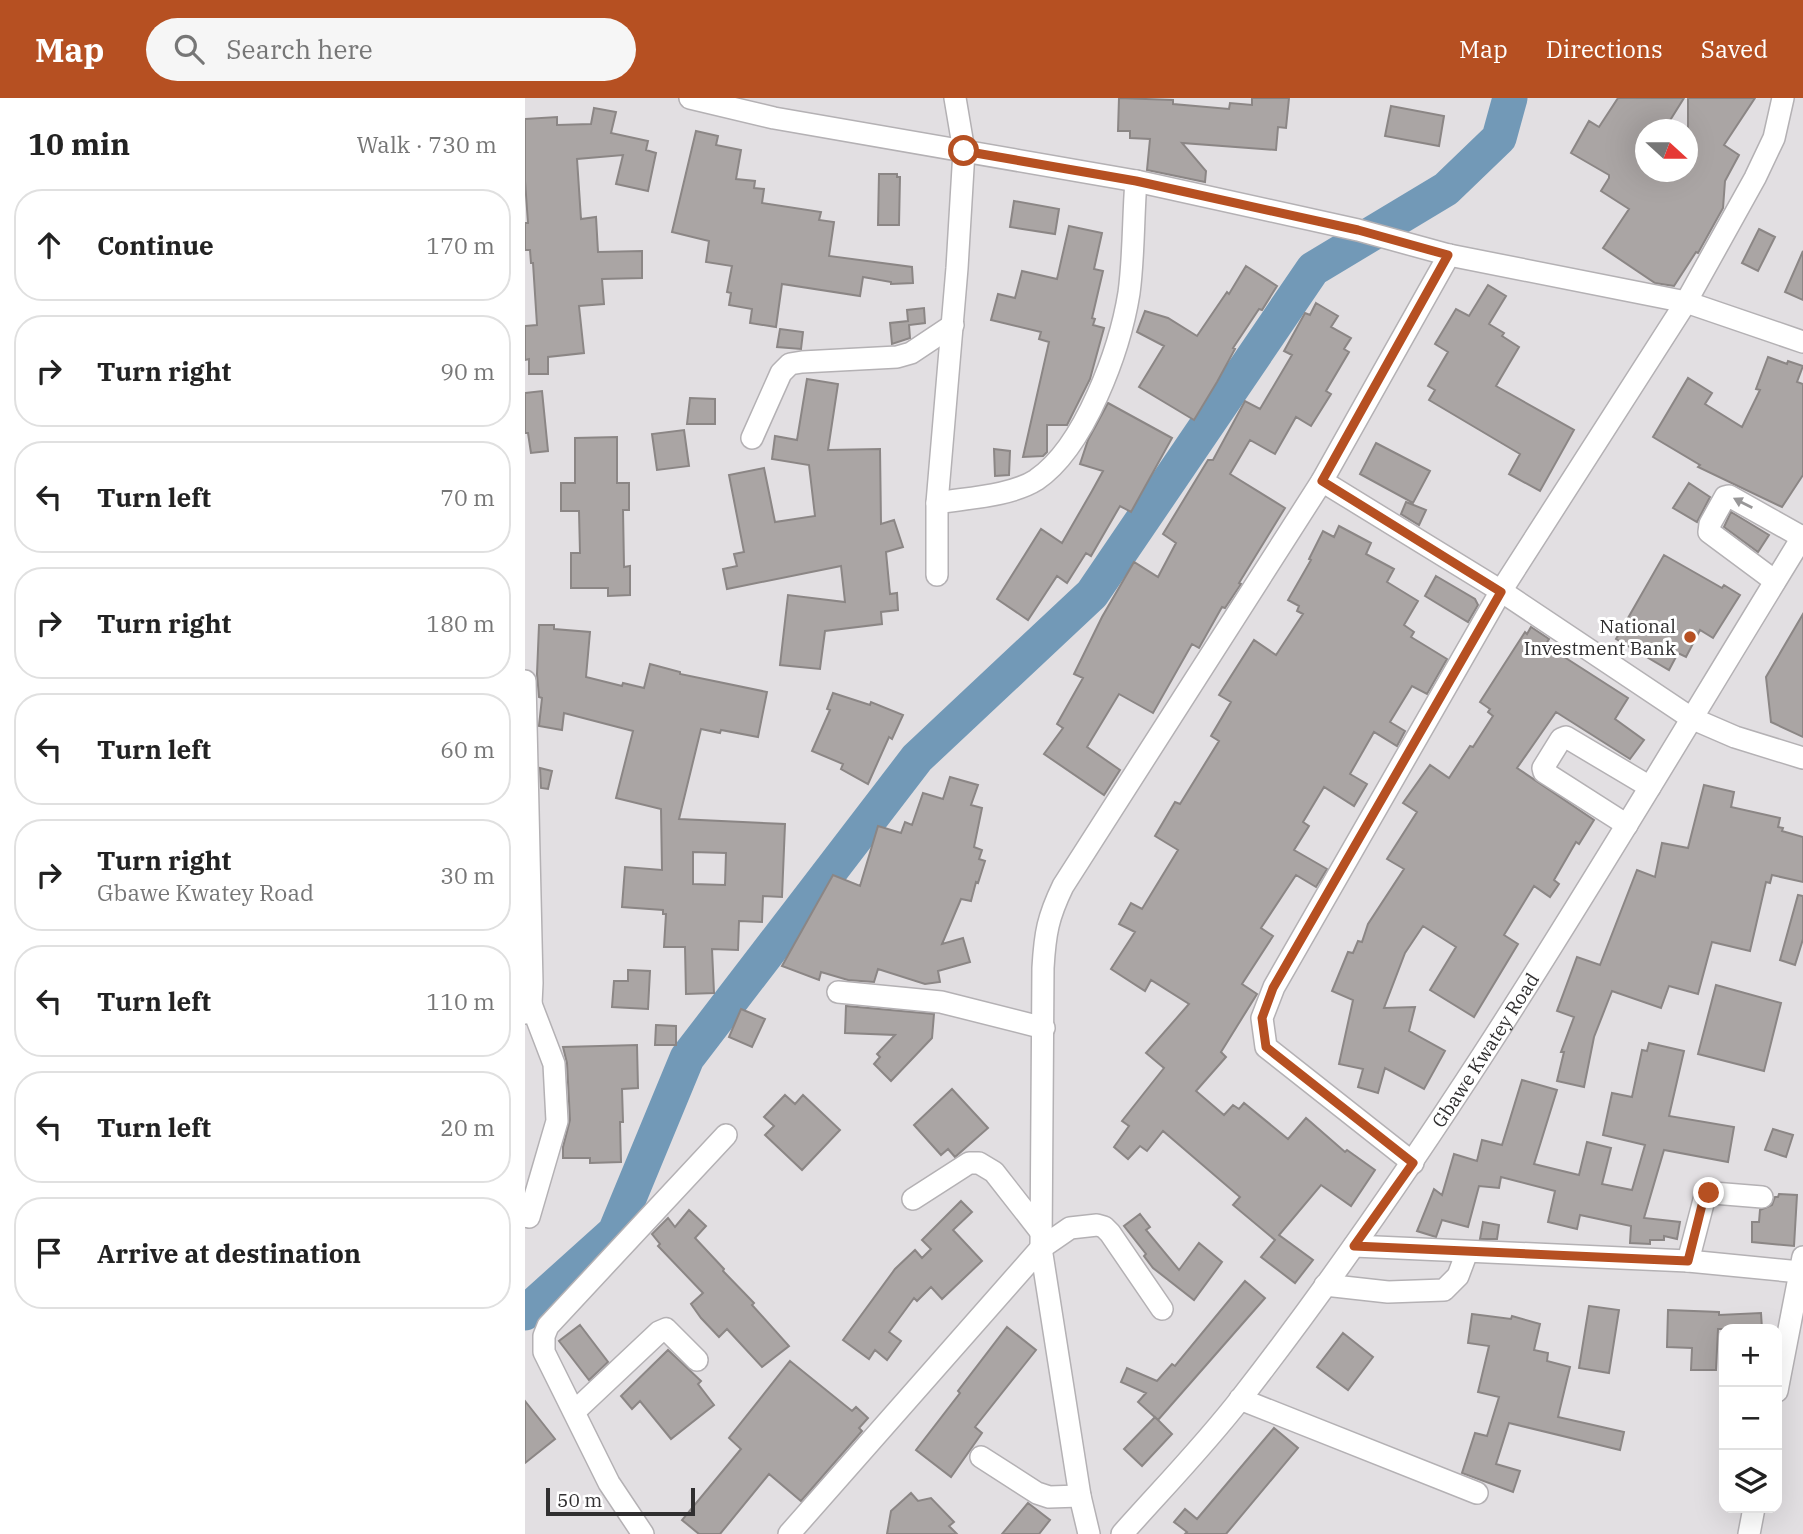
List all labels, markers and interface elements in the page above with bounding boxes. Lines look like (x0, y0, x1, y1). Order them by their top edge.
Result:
search box (146, 18, 636, 81)
text: Map (35, 28, 104, 71)
icon: search (170, 30, 208, 68)
text: Search here (226, 32, 373, 66)
text: Map (1459, 33, 1508, 65)
text: Directions (1546, 33, 1663, 65)
text: Saved (1701, 33, 1768, 65)
north arrow (1635, 119, 1698, 182)
text: 10 min (28, 124, 130, 163)
text: Walk · 730 m (356, 129, 497, 159)
route start (948, 135, 979, 166)
icon: ahead (30, 226, 68, 264)
text: Continue (97, 228, 214, 262)
text: 170 m (426, 230, 495, 260)
icon: right (30, 352, 68, 390)
text: Turn right (97, 354, 231, 388)
text: 90 m (440, 356, 495, 386)
icon: left (30, 478, 68, 516)
text: Turn left (97, 480, 211, 514)
text: 70 m (440, 482, 495, 512)
one-way arrow (1733, 497, 1753, 508)
icon: right (30, 604, 68, 642)
text: Turn right (97, 606, 231, 640)
text: 180 m (426, 608, 495, 638)
place label: National Investment Bank (1524, 614, 1676, 660)
marker: National Investment Bank (1682, 629, 1698, 645)
icon: left (30, 730, 68, 768)
text: Turn left (97, 732, 211, 766)
text: 60 m (440, 734, 495, 764)
text: Turn right (97, 843, 231, 877)
icon: right (30, 856, 68, 894)
text: 30 m (440, 860, 495, 890)
text: Gbawe Kwatey Road (97, 877, 314, 907)
street label: Gbawe Kwatey Road (1427, 968, 1544, 1132)
icon: left (30, 982, 68, 1020)
text: Turn left (97, 984, 211, 1018)
text: 110 m (426, 986, 495, 1016)
icon: left (30, 1108, 68, 1146)
text: Turn left (97, 1110, 211, 1144)
text: 20 m (440, 1112, 495, 1142)
route end (1693, 1177, 1724, 1208)
icon: arrive (30, 1234, 68, 1272)
text: Arrive at destination (97, 1236, 361, 1270)
map controls (1719, 1324, 1782, 1513)
button: + (1719, 1324, 1782, 1387)
button: − (1719, 1387, 1782, 1450)
button: layers (1719, 1450, 1782, 1513)
scale bar (546, 1485, 695, 1517)
text: 50 m (557, 1488, 602, 1512)

